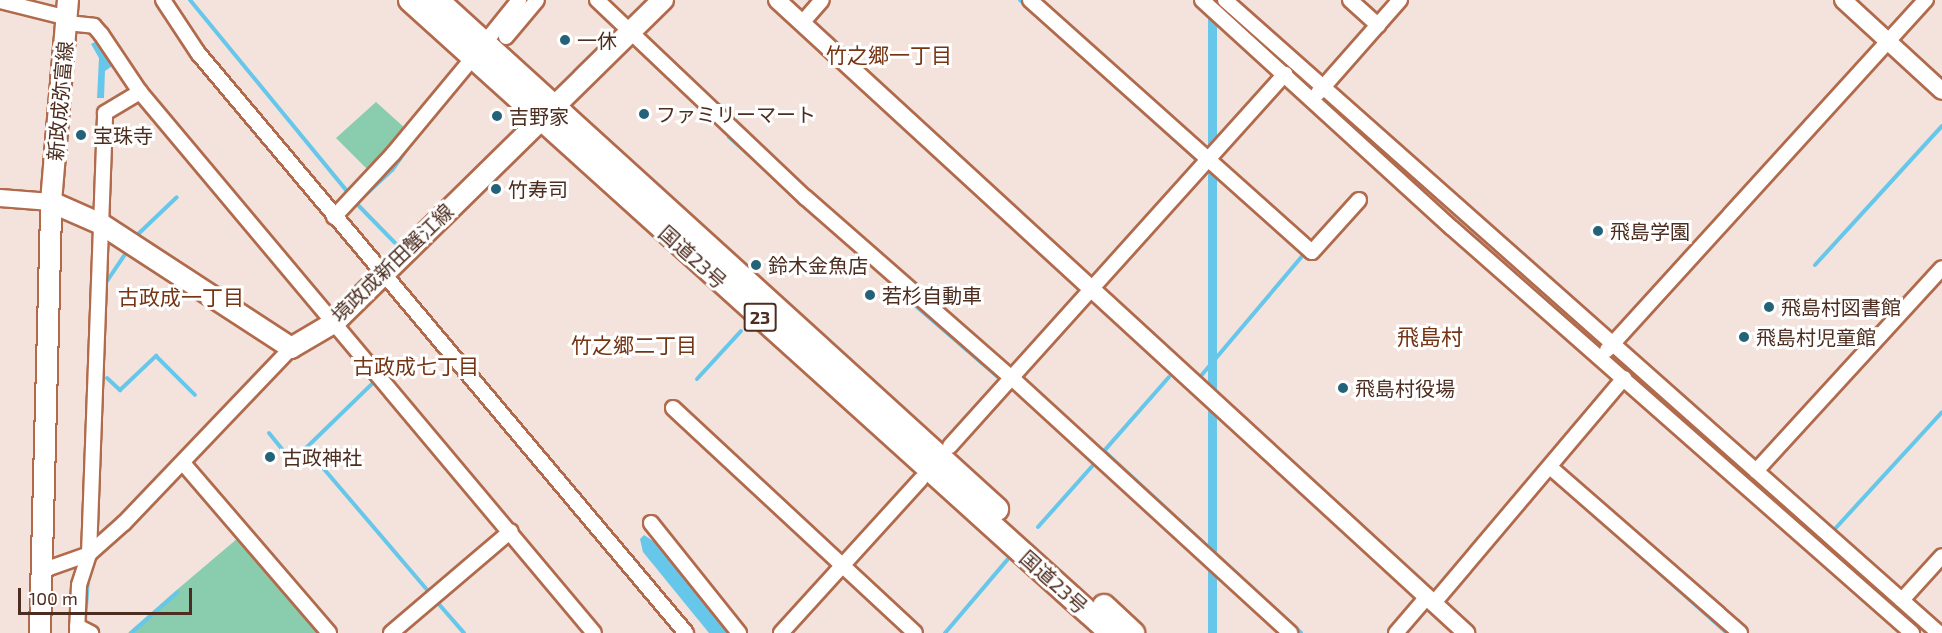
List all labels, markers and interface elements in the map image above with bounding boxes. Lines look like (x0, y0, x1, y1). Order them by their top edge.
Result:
place label: 一休 (577, 28, 617, 52)
marker: 一休 (558, 33, 572, 47)
street label: 新政成弥富線 (43, 40, 77, 162)
district label: 竹之郷一丁目 (826, 42, 952, 68)
place label: ファミリーマート (656, 102, 816, 126)
place label: 吉野家 (509, 104, 569, 128)
marker: ファミリーマート (637, 107, 651, 121)
marker: 吉野家 (490, 109, 504, 123)
place label: 宝珠寺 (93, 123, 153, 147)
marker: 宝珠寺 (74, 128, 88, 142)
place label: 竹寿司 (508, 177, 568, 201)
marker: 竹寿司 (489, 182, 503, 196)
street label: 境政成新田蟹江線 (326, 199, 458, 327)
place label: 飛島学園 (1610, 219, 1690, 243)
street label: 国道23号 (654, 221, 732, 293)
marker: 飛島学園 (1591, 224, 1605, 238)
place label: 鈴木金魚店 (768, 253, 868, 277)
marker: 鈴木金魚店 (749, 258, 763, 272)
place label: 若杉自動車 (882, 283, 982, 307)
district label: 古政成一丁目 (118, 284, 244, 310)
marker: 若杉自動車 (863, 288, 877, 302)
place label: 飛島村図書館 (1781, 295, 1901, 319)
marker: 飛島村図書館 (1762, 300, 1776, 314)
road number: 23 (744, 302, 777, 332)
district label: 飛島村 (1397, 324, 1463, 350)
place label: 飛島村児童館 (1756, 325, 1876, 349)
marker: 飛島村児童館 (1737, 330, 1751, 344)
district label: 竹之郷二丁目 (571, 332, 697, 358)
district label: 古政成七丁目 (353, 353, 479, 379)
place label: 飛島村役場 (1355, 376, 1455, 400)
marker: 飛島村役場 (1336, 381, 1350, 395)
place label: 古政神社 (282, 445, 362, 469)
marker: 古政神社 (263, 450, 277, 464)
street label: 国道23号 (1015, 546, 1093, 618)
scale bar (21, 576, 195, 614)
text: 100 m (29, 587, 78, 609)

